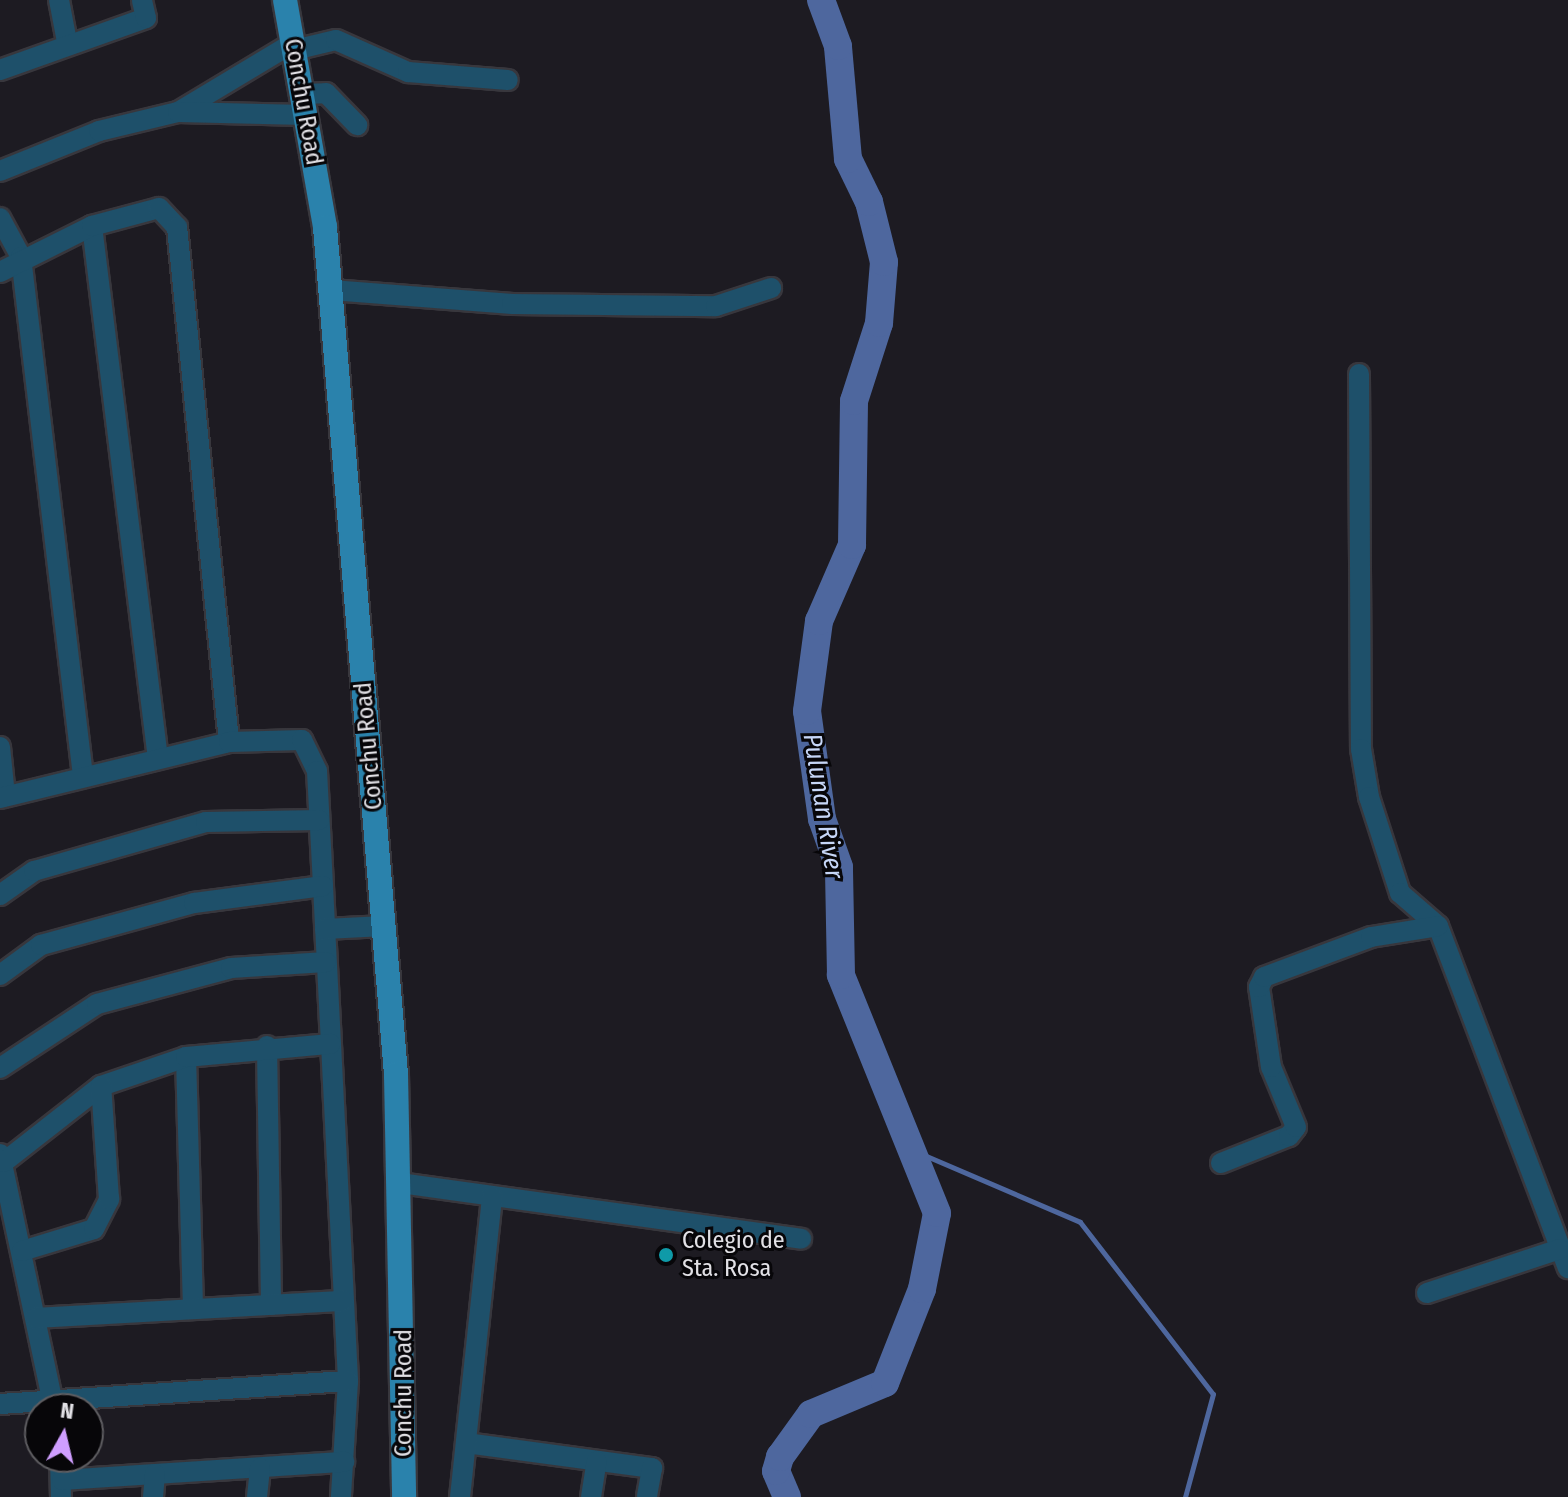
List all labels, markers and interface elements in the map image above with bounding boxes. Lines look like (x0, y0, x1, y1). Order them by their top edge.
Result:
street label: Conchu Road (278, 37, 328, 167)
street label: Conchu Road (349, 681, 389, 811)
water label: Pulunan River (796, 731, 850, 881)
place label: Colegio de Sta. Rosa (682, 1227, 785, 1283)
marker: Colegio de Sta. Rosa (657, 1246, 675, 1264)
street label: Conchu Road (390, 1329, 418, 1457)
north arrow (24, 1393, 104, 1473)
text: N (59, 1396, 76, 1425)

